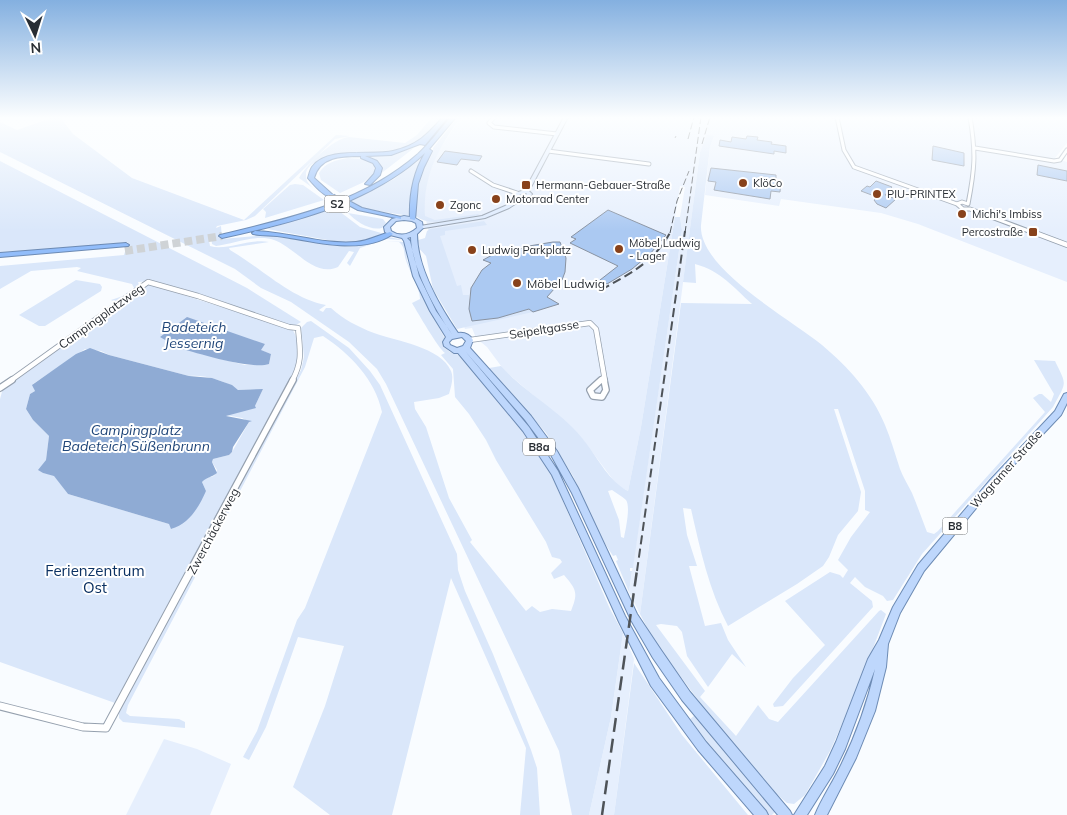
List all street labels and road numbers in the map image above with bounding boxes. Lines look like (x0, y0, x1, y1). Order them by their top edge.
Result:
road number: S2 (324, 195, 350, 212)
street label: Campingplatzweg (55, 280, 147, 352)
street label: Seipeltgasse (508, 316, 580, 342)
street label: Wagramer Straße (967, 427, 1045, 511)
road number: B8a (523, 438, 555, 456)
street label: Zwerchäckerweg (184, 485, 242, 577)
road number: B8 (942, 518, 968, 534)

